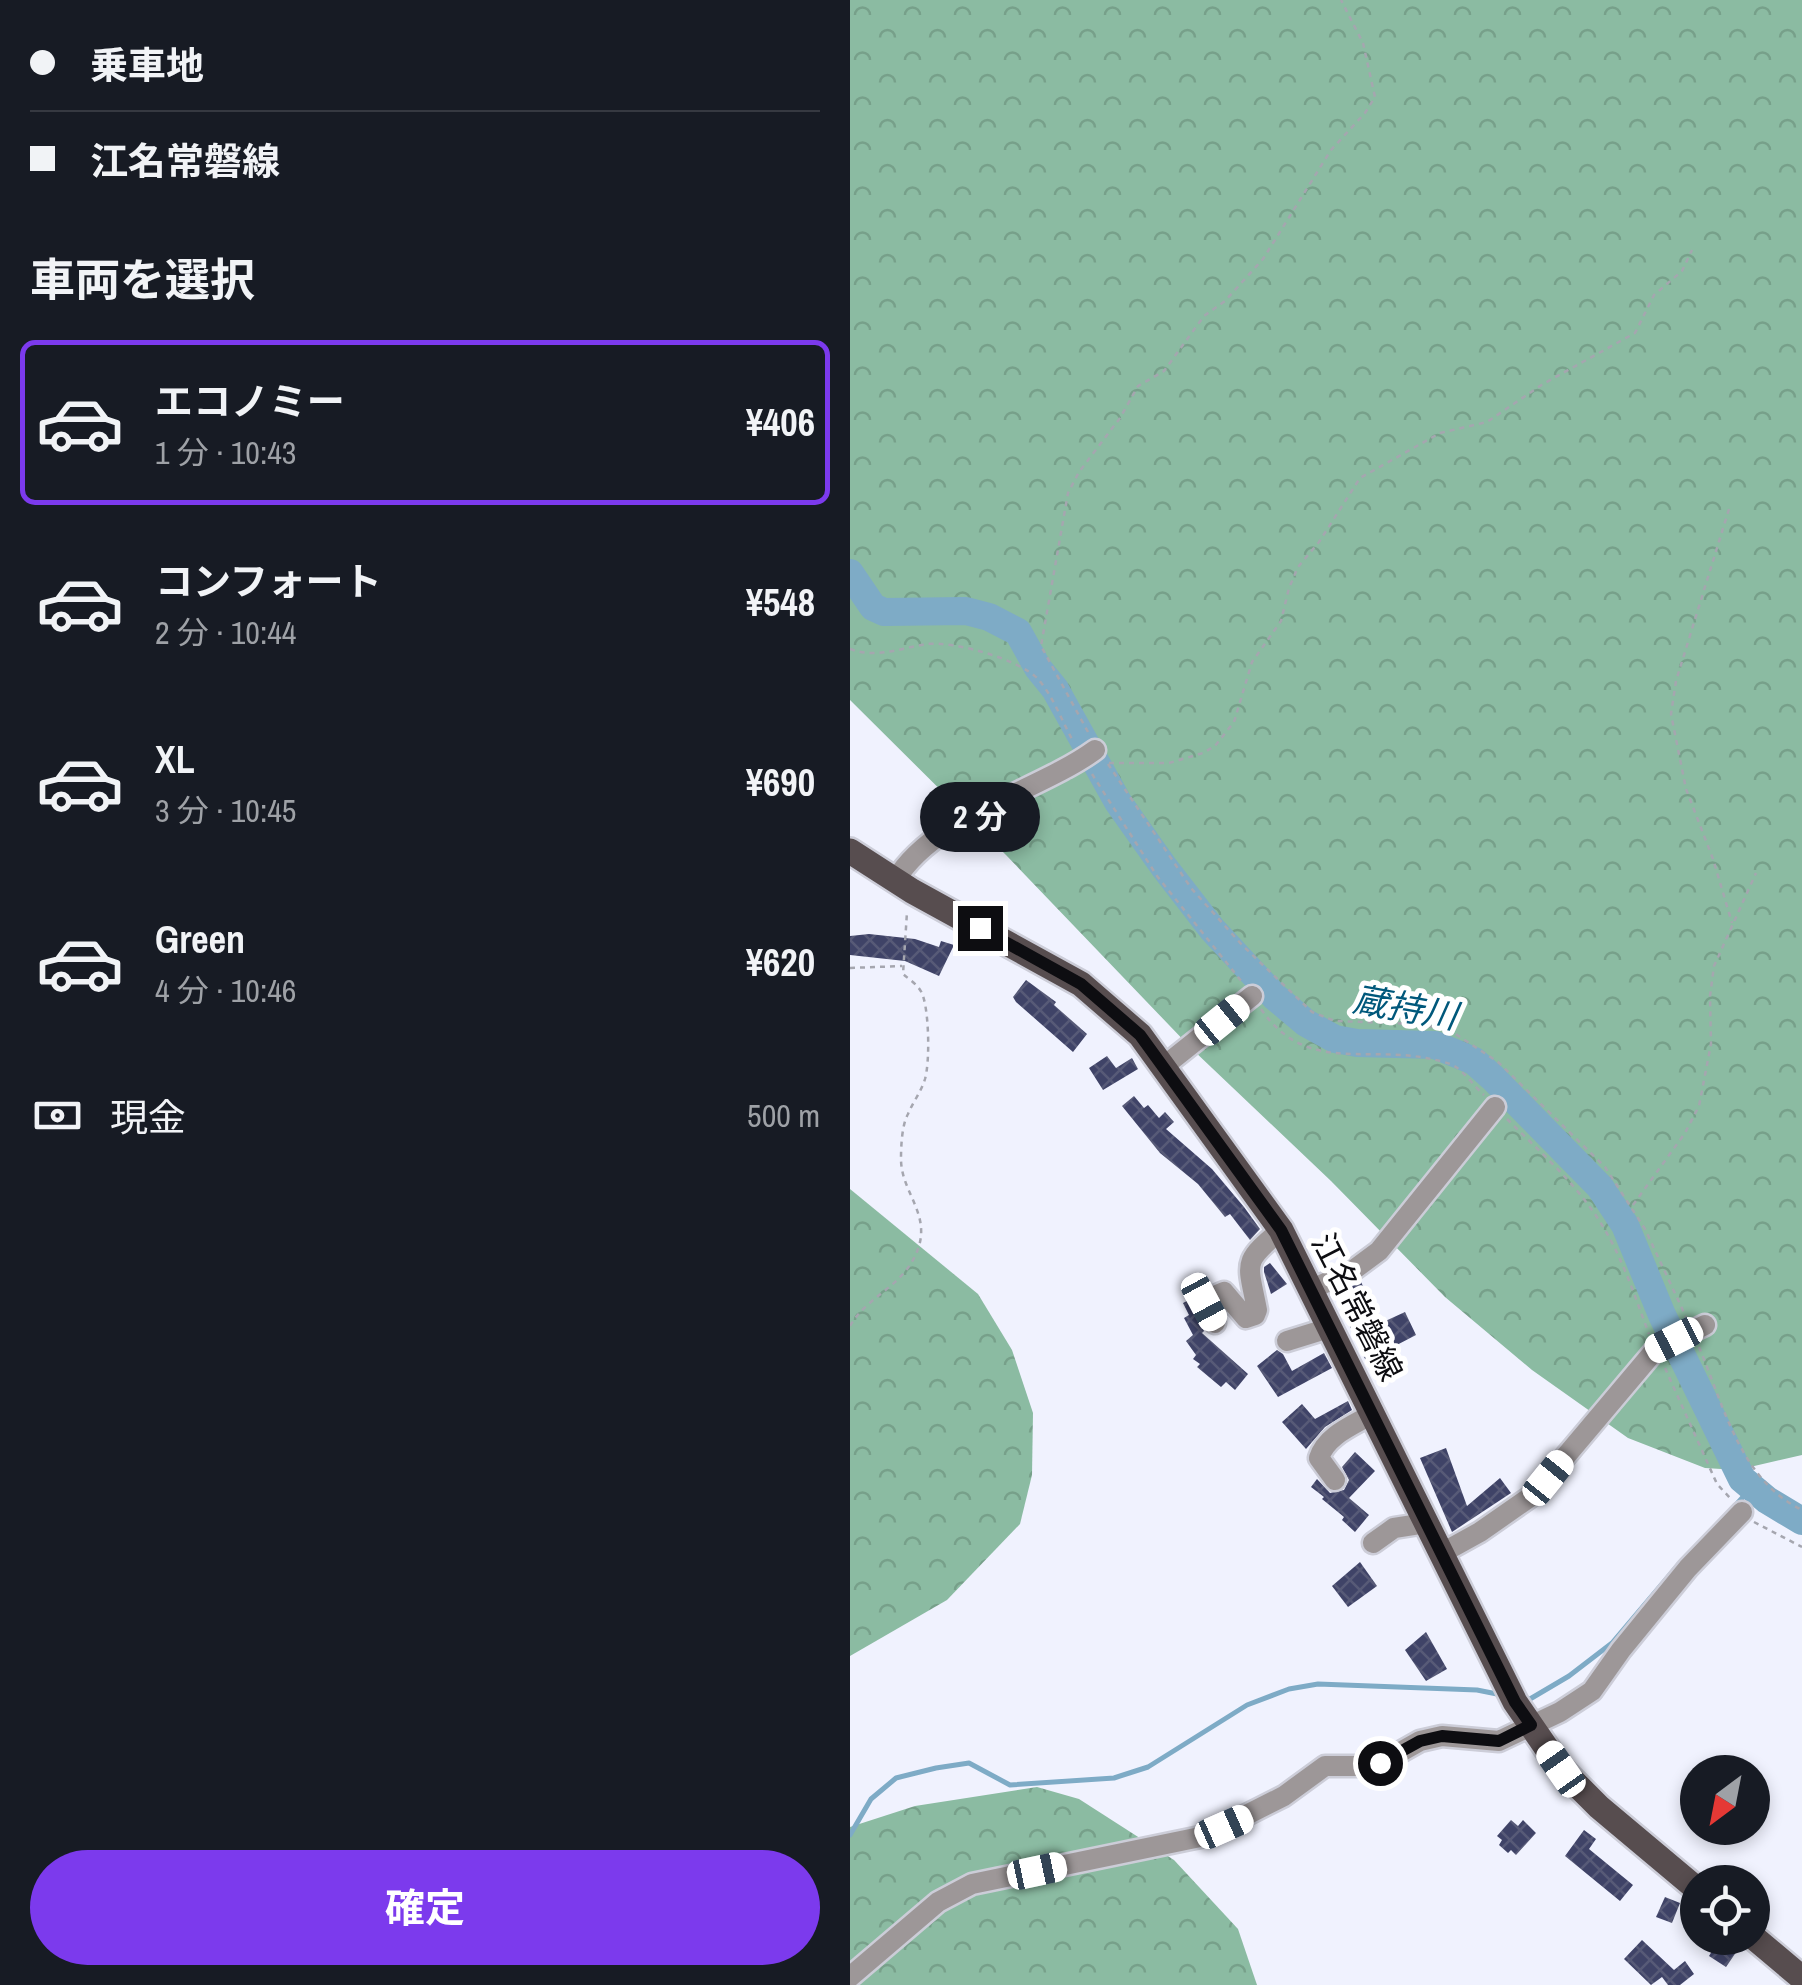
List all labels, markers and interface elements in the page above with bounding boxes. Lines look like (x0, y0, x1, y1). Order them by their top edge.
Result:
text: 乗車地 (90, 40, 204, 91)
text: 江名常磐線 (90, 136, 280, 187)
text: 車両を選択 (30, 249, 255, 310)
text: エコノミー (155, 376, 345, 427)
icon: car (35, 378, 125, 468)
text: ¥406 (746, 397, 815, 448)
text: 1 分 · 10:43 (155, 431, 296, 474)
text: コンフォート (155, 556, 382, 607)
icon: car (35, 558, 125, 648)
text: ¥548 (746, 577, 815, 628)
text: 2 分 · 10:44 (155, 611, 296, 654)
text: XL (155, 734, 195, 785)
icon: car (35, 738, 125, 828)
text: ¥690 (746, 757, 815, 808)
callout: 2 分 (920, 783, 1040, 853)
text: 3 分 · 10:45 (155, 789, 296, 832)
text: 2 分 (953, 795, 1007, 838)
route end (958, 906, 1003, 951)
text: Green (155, 914, 245, 965)
icon: car (35, 918, 125, 1008)
text: ¥620 (746, 937, 815, 988)
text: 4 分 · 10:46 (155, 969, 296, 1012)
water label: 蔵持川 (1349, 975, 1465, 1040)
car (1189, 989, 1255, 1051)
icon: cash (30, 1088, 85, 1143)
text: 現金 (110, 1092, 186, 1143)
text: 500 m (747, 1094, 820, 1137)
street label: 江名常磐線 (1302, 1226, 1413, 1388)
car (1177, 1268, 1231, 1336)
car (1640, 1313, 1708, 1367)
car (1517, 1445, 1579, 1511)
car (1532, 1736, 1590, 1802)
route start (1358, 1741, 1403, 1786)
north arrow (1680, 1755, 1770, 1845)
map controls (1680, 1755, 1770, 1955)
car (1190, 1801, 1258, 1853)
button: 確定 (30, 1850, 820, 1965)
car (1005, 1850, 1069, 1892)
button: locate (1680, 1865, 1770, 1955)

